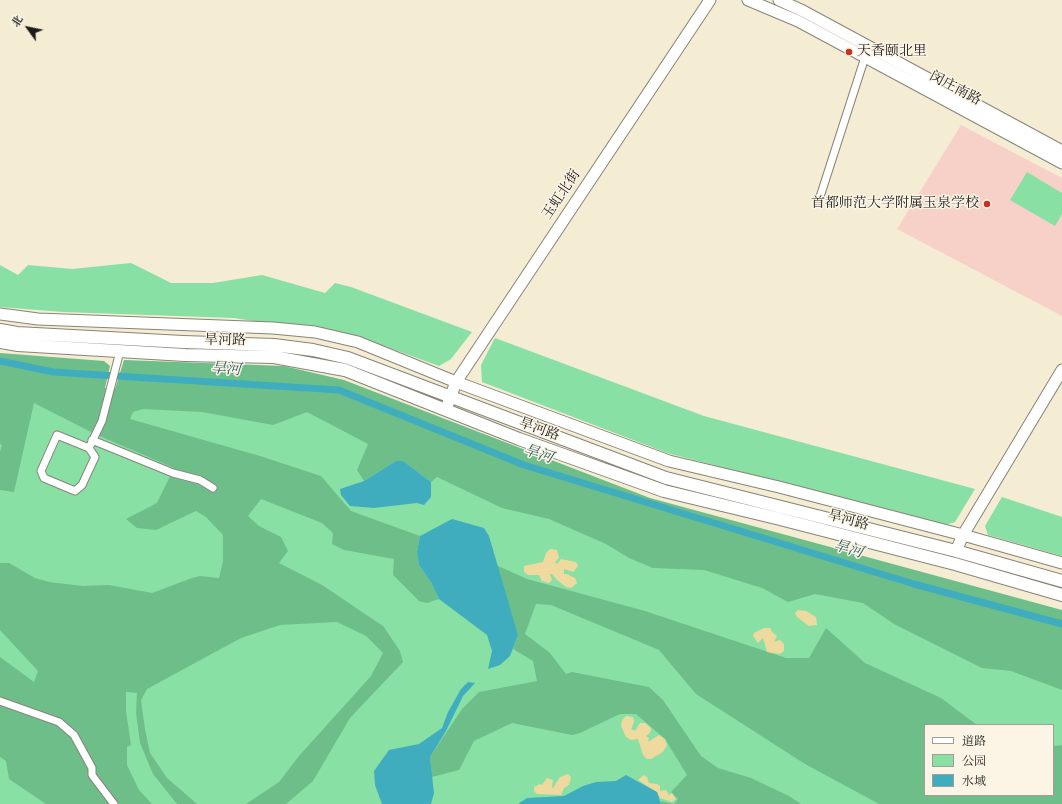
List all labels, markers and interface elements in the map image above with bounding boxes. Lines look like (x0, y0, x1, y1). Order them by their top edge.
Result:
north arrow (8, 8, 48, 48)
text: 北 (9, 13, 26, 29)
place label: 天香颐北里 (857, 44, 927, 60)
marker: 天香颐北里 (844, 47, 854, 57)
street label: 闵庄南路 (926, 68, 984, 110)
street label: 玉虹北街 (539, 167, 585, 223)
place label: 首都师范大学附属玉泉学校 (811, 196, 979, 212)
marker: 首都师范大学附属玉泉学校 (982, 199, 992, 209)
street label: 旱河路 (204, 332, 246, 350)
water label: 旱河 (210, 360, 242, 380)
street label: 旱河路 (516, 415, 562, 445)
water label: 旱河 (521, 442, 555, 468)
street label: 旱河路 (826, 507, 870, 535)
water label: 旱河 (831, 537, 865, 563)
legend (924, 724, 1054, 796)
text: 道路 (962, 734, 986, 749)
text: 公园 (962, 754, 986, 769)
text: 水域 (962, 774, 986, 789)

